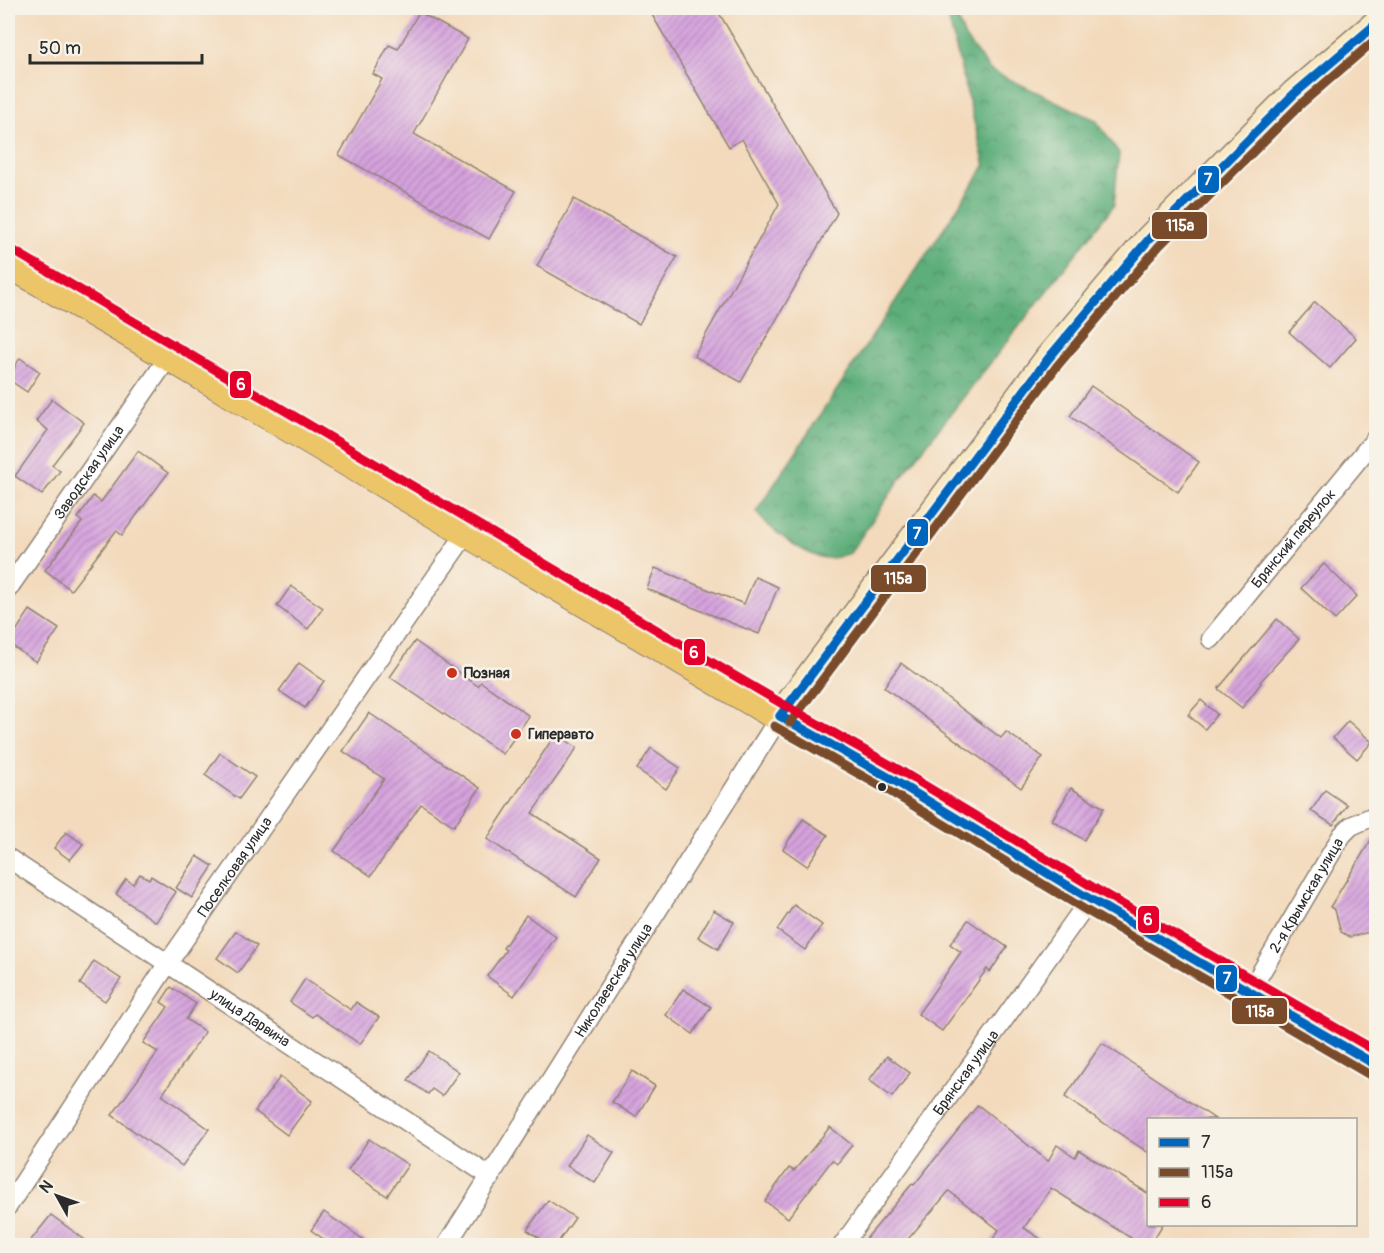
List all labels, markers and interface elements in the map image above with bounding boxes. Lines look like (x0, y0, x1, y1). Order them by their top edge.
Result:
scale bar (30, 27, 202, 65)
text: 50 m (39, 37, 81, 60)
line badge: 7 (1197, 165, 1220, 194)
text: 7 (1204, 170, 1213, 190)
line badge: 115а (1151, 211, 1208, 240)
text: 115а (1166, 216, 1195, 236)
line badge: 6 (229, 370, 252, 399)
text: 6 (236, 375, 246, 395)
street label: Заводская улица (50, 422, 129, 523)
street label: Брянский переулок (1248, 485, 1340, 592)
line badge: 7 (906, 518, 929, 547)
text: 7 (913, 524, 922, 544)
line badge: 115а (870, 564, 927, 593)
text: 115а (884, 569, 913, 589)
line badge: 6 (683, 638, 706, 666)
text: 6 (689, 643, 699, 663)
place label: Позная (464, 664, 510, 683)
marker: Позная (445, 666, 459, 680)
place label: Гиперавто (528, 725, 594, 744)
marker: Гиперавто (509, 727, 523, 741)
unlabelled marker (876, 781, 888, 793)
street label: Поселковая улица (194, 813, 277, 921)
street label: 2-я Крымская улица (1266, 835, 1348, 957)
line badge: 6 (1137, 905, 1160, 934)
text: 6 (1143, 910, 1153, 930)
street label: Николаевская улица (571, 920, 657, 1041)
line badge: 7 (1215, 964, 1238, 993)
text: 7 (1223, 969, 1232, 989)
street label: улица Дарвина (205, 984, 293, 1052)
line badge: 115а (1231, 997, 1288, 1025)
text: 115а (1246, 1002, 1275, 1022)
street label: Брянская улица (929, 1026, 1003, 1120)
legend (1147, 1118, 1357, 1226)
text: 7 (1201, 1131, 1211, 1154)
text: 115а (1201, 1161, 1233, 1184)
north arrow (27, 1166, 87, 1226)
text: N (35, 1176, 58, 1198)
text: 6 (1201, 1191, 1211, 1214)

